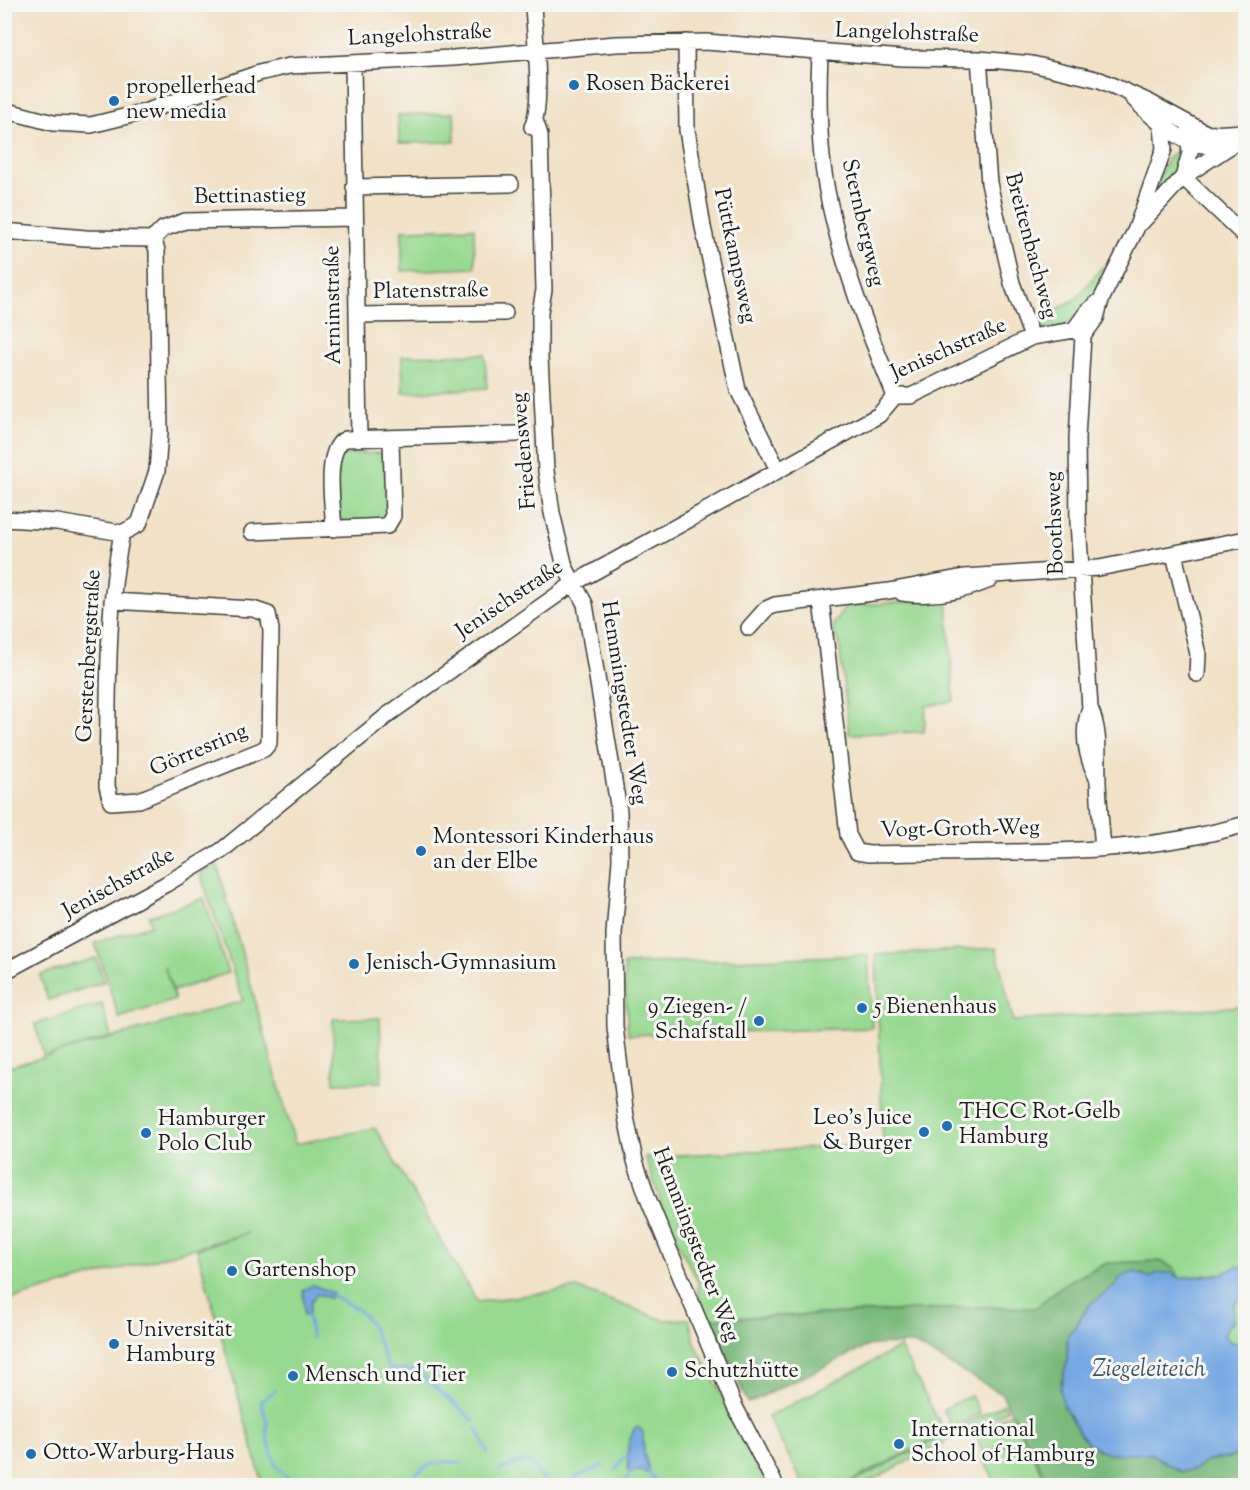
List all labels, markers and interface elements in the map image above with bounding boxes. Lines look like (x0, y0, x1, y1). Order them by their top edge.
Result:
street label: Langelohstraße (834, 15, 980, 53)
street label: Langelohstraße (347, 16, 493, 56)
place label: Rosen Bäckerei (586, 69, 730, 101)
place label: propellerhead new media (126, 72, 256, 129)
marker: Rosen Bäckerei (567, 78, 581, 92)
marker: propellerhead new media (107, 94, 121, 108)
street label: Sternbergweg (832, 156, 892, 290)
street label: Breitenbachweg (995, 169, 1065, 323)
street label: Bettinastieg (194, 180, 306, 214)
street label: Püttkampsweg (704, 185, 764, 327)
street label: Arnimstraße (317, 245, 351, 365)
street label: Platenstraße (373, 275, 489, 309)
street label: Jenischstraße (885, 310, 1012, 390)
street label: Friedensweg (504, 391, 546, 511)
street label: Boothsweg (1038, 470, 1074, 575)
street label: Jenischstraße (449, 552, 570, 648)
street label: Gerstenbergstraße (69, 569, 111, 743)
street label: Hemmingstedter Weg (591, 599, 655, 808)
street label: Görresring (145, 716, 253, 786)
street label: Vogt-Groth-Weg (880, 813, 1040, 847)
place label: Montessori Kinderhaus an der Elbe (433, 822, 654, 879)
street label: Jenischstraße (56, 840, 181, 928)
marker: Montessori Kinderhaus an der Elbe (414, 844, 428, 858)
place label: Jenisch-Gymnasium (365, 948, 556, 980)
marker: Jenisch-Gymnasium (347, 957, 361, 971)
place label: 9 Ziegen- / Schafstall (648, 992, 747, 1049)
place label: 5 Bienenhaus (872, 992, 997, 1024)
marker: 5 Bienenhaus (855, 1001, 869, 1015)
marker: 9 Ziegen- / Schafstall (752, 1014, 766, 1028)
place label: THCC Rot-Gelb Hamburg (959, 1097, 1121, 1154)
place label: Leo's Juice & Burger (813, 1103, 912, 1160)
place label: Hamburger Polo Club (158, 1104, 266, 1161)
marker: THCC Rot-Gelb Hamburg (940, 1119, 954, 1133)
marker: Leo's Juice & Burger (917, 1125, 931, 1139)
marker: Hamburger Polo Club (139, 1126, 153, 1140)
street label: Hemmingstedter Weg (643, 1143, 747, 1347)
place label: Gartenshop (244, 1255, 356, 1287)
marker: Gartenshop (225, 1264, 239, 1278)
place label: Universität Hamburg (126, 1315, 233, 1372)
marker: Universität Hamburg (107, 1337, 121, 1351)
water label: Ziegeleiteich (1092, 1353, 1206, 1387)
place label: Schutzhütte (684, 1356, 799, 1388)
place label: Mensch und Tier (305, 1360, 466, 1392)
marker: Schutzhütte (665, 1365, 679, 1379)
marker: Mensch und Tier (286, 1369, 300, 1383)
place label: International School of Hamburg (911, 1415, 1095, 1472)
marker: International School of Hamburg (892, 1437, 906, 1451)
place label: Otto-Warburg-Haus (43, 1438, 234, 1470)
marker: Otto-Warburg-Haus (24, 1447, 38, 1461)

